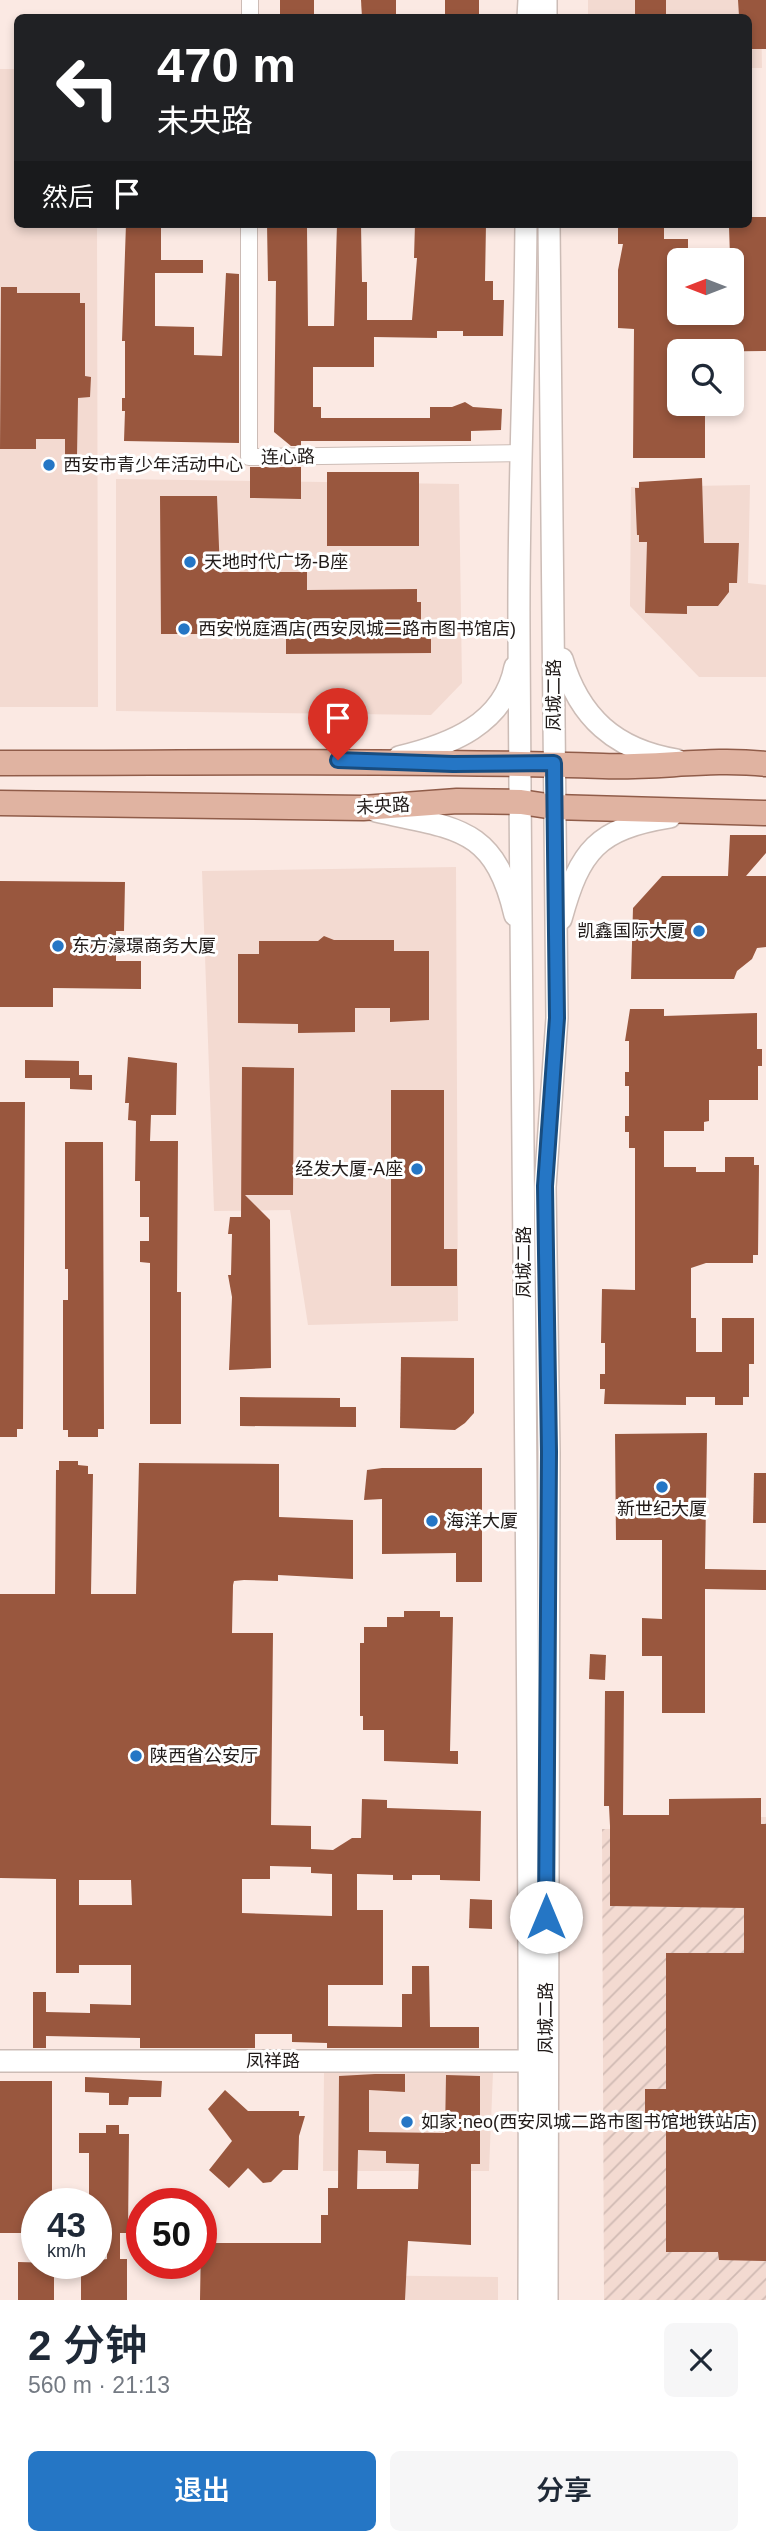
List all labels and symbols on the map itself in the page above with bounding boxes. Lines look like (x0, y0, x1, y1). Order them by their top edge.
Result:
north arrow (667, 248, 744, 326)
street label: 连心路 (261, 447, 315, 467)
place label: 西安市青少年活动中心 (63, 455, 243, 475)
marker: 西安市青少年活动中心 (41, 457, 57, 473)
place label: 天地时代广场-B座 (204, 552, 348, 572)
marker: 天地时代广场-B座 (182, 554, 198, 570)
place label: 西安悦庭酒店(西安凤城二路市图书馆店) (198, 619, 516, 639)
marker: 西安悦庭酒店(西安凤城二路市图书馆店) (176, 621, 192, 637)
street label: 凤城二路 (544, 659, 564, 731)
pin (308, 688, 368, 760)
street label: 未央路 (356, 795, 410, 817)
place label: 凯鑫国际大厦 (577, 921, 685, 941)
marker: 凯鑫国际大厦 (691, 923, 707, 939)
place label: 东方濠璟商务大厦 (72, 936, 216, 956)
marker: 东方濠璟商务大厦 (50, 938, 66, 954)
place label: 经发大厦-A座 (295, 1159, 403, 1179)
marker: 经发大厦-A座 (409, 1161, 425, 1177)
street label: 凤城二路 (514, 1226, 534, 1298)
marker: 新世纪大厦 (654, 1479, 670, 1495)
place label: 新世纪大厦 (617, 1499, 707, 1519)
place label: 海洋大厦 (446, 1511, 518, 1531)
marker: 海洋大厦 (424, 1513, 440, 1529)
place label: 陕西省公安厅 (150, 1746, 258, 1766)
marker: 陕西省公安厅 (128, 1748, 144, 1764)
position arrow (509, 1880, 583, 1954)
street label: 凤城二路 (536, 1982, 556, 2054)
street label: 凤祥路 (246, 2051, 300, 2071)
place label: 如家·neo(西安凤城二路市图书馆地铁站店) (421, 2112, 757, 2132)
marker: 如家·neo(西安凤城二路市图书馆地铁站店) (399, 2114, 415, 2130)
speed limit sign: 50 (126, 2188, 217, 2279)

